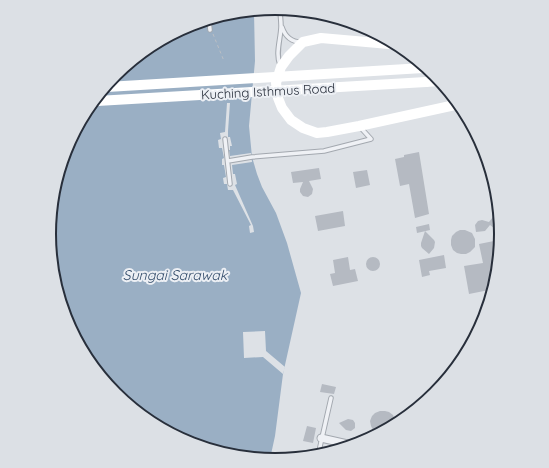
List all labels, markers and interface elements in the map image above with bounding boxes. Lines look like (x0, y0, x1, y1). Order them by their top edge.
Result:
street label: Kuching Isthmus Road (200, 79, 336, 103)
water label: Sungai Sarawak (123, 266, 229, 284)

